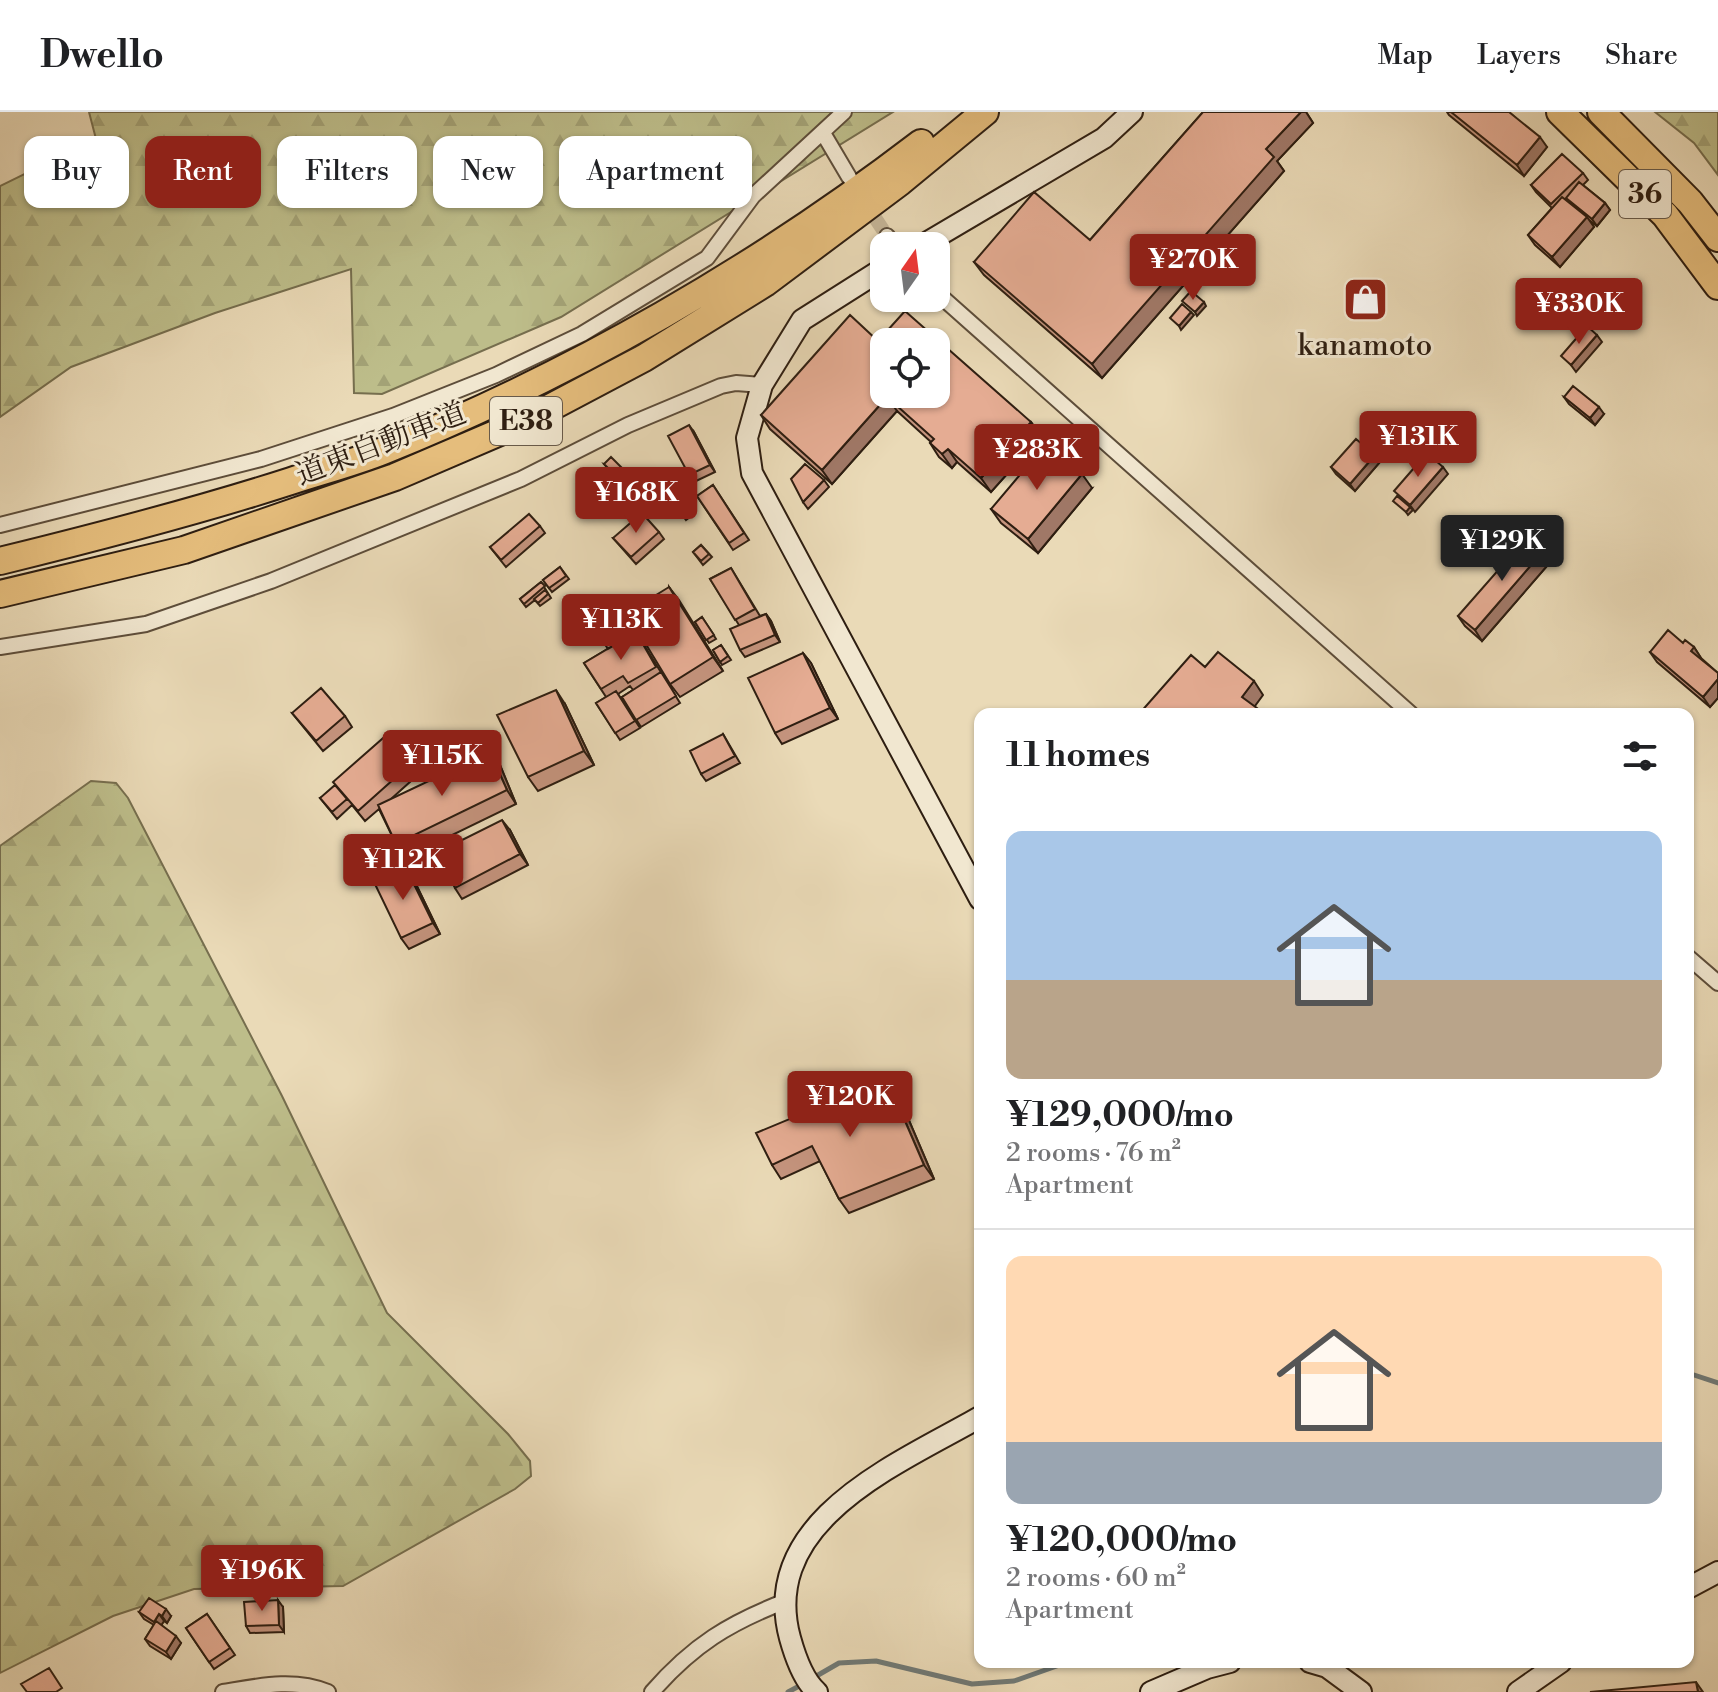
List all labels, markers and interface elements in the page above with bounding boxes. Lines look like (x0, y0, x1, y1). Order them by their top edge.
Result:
text: Dwello (40, 32, 164, 79)
text: Map (1378, 38, 1433, 73)
text: Layers (1477, 38, 1561, 73)
text: Share (1605, 38, 1678, 73)
chip: Buy (24, 136, 129, 208)
chip: Rent (145, 136, 261, 208)
chip: Filters (277, 136, 417, 208)
chip: New (433, 136, 543, 208)
chip: Apartment (559, 136, 752, 208)
road number: 36 (1619, 170, 1671, 218)
north arrow (870, 232, 950, 312)
map controls (870, 232, 950, 408)
pin: ¥270K (1137, 234, 1249, 302)
text: ¥270K (1148, 244, 1238, 276)
shop icon: kanamoto (1341, 276, 1389, 324)
pin: ¥330K (1523, 278, 1635, 346)
text: ¥330K (1533, 288, 1625, 320)
place label: kanamoto (1298, 327, 1432, 365)
button: locate (870, 328, 950, 408)
street label: 道東自動車道 (290, 394, 472, 494)
road number: E38 (490, 397, 562, 445)
pin: ¥131K (1362, 411, 1474, 479)
text: ¥131K (1378, 421, 1459, 453)
pin: ¥283K (981, 424, 1093, 492)
text: ¥283K (992, 434, 1082, 466)
pin: ¥168K (580, 467, 692, 535)
text: ¥168K (593, 477, 679, 509)
pin: ¥129K (1446, 515, 1558, 583)
text: ¥129K (1459, 525, 1545, 557)
pin: ¥113K (565, 594, 677, 662)
text: ¥113K (580, 604, 662, 636)
pin: ¥115K (386, 730, 498, 798)
icon: filters (1618, 734, 1662, 778)
text: 11 homes (1006, 735, 1150, 777)
text: ¥115K (401, 740, 483, 772)
pin: ¥112K (347, 834, 459, 902)
text: ¥112K (361, 844, 445, 876)
icon: home (1262, 883, 1406, 1027)
pin: ¥120K (794, 1071, 906, 1139)
text: ¥120K (805, 1081, 895, 1113)
text: ¥129,000/mo (1006, 1095, 1234, 1137)
text: 2 rooms · 76 m² (1006, 1137, 1181, 1169)
text: Apartment (1006, 1169, 1134, 1201)
icon: home (1262, 1308, 1406, 1452)
text: ¥120,000/mo (1006, 1520, 1237, 1562)
pin: ¥196K (206, 1545, 318, 1613)
text: ¥196K (219, 1555, 305, 1587)
text: 2 rooms · 60 m² (1006, 1562, 1186, 1594)
text: Apartment (1006, 1594, 1134, 1626)

